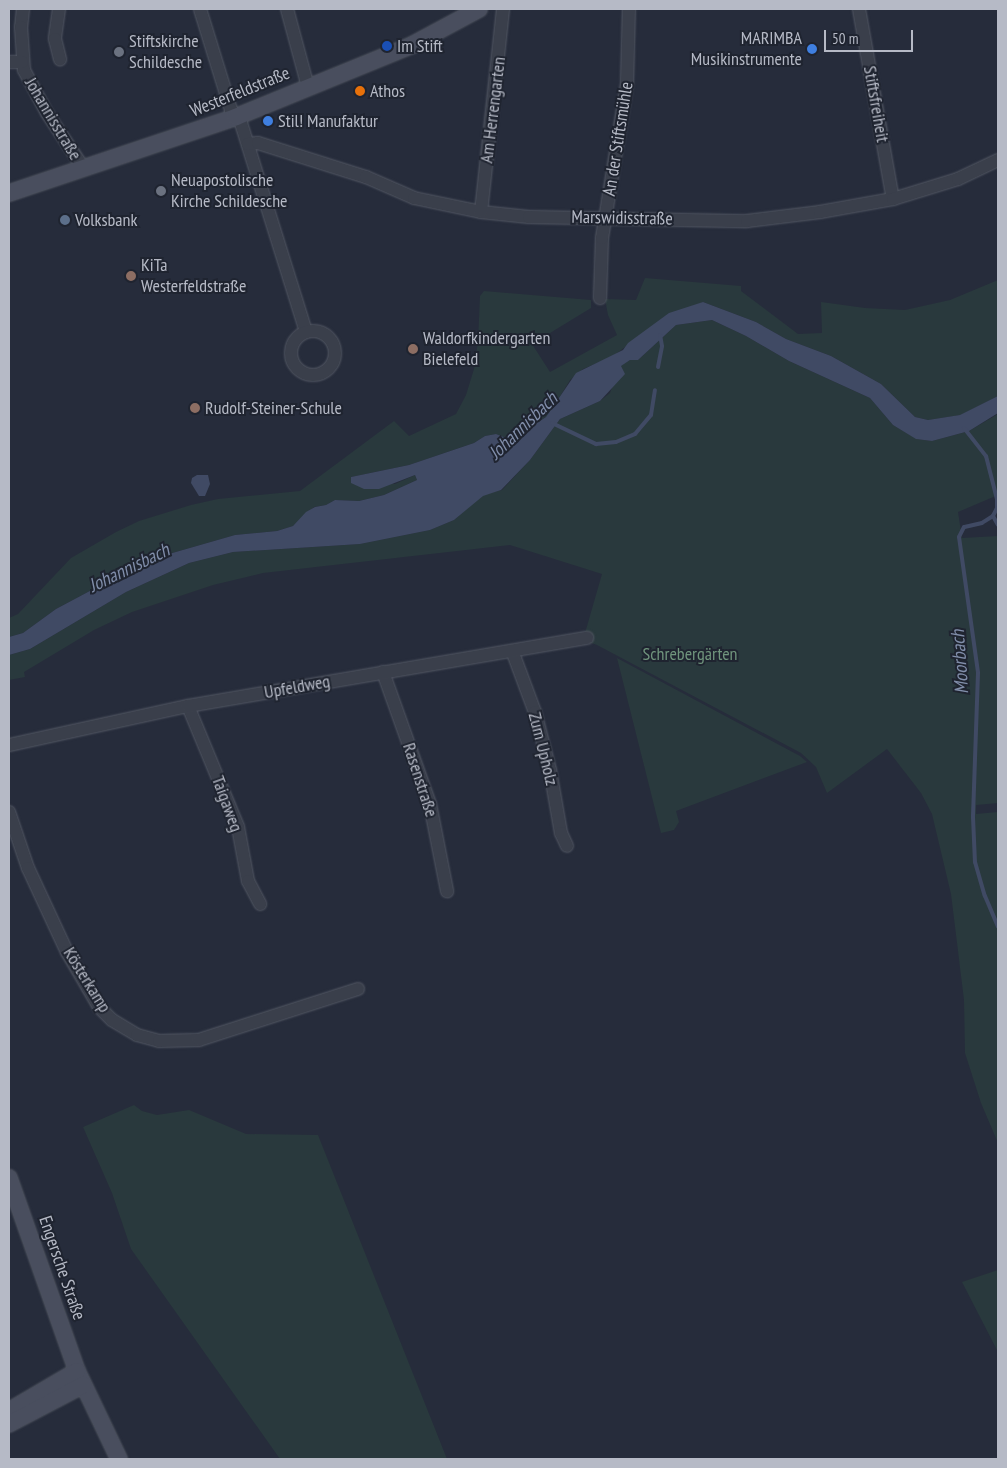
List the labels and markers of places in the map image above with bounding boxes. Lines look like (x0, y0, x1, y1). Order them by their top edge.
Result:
place label: MARIMBA Musikinstrumente (691, 28, 802, 70)
place label: Stiftskirche Schildesche (129, 31, 202, 74)
place label: Im Stift (397, 35, 443, 57)
marker: Im Stift (381, 40, 393, 52)
marker: MARIMBA Musikinstrumente (806, 43, 818, 55)
marker: Stiftskirche Schildesche (113, 46, 125, 58)
place label: Athos (370, 80, 405, 102)
marker: Athos (354, 85, 366, 97)
place label: Stil! Manufaktur (278, 110, 378, 132)
marker: Stil! Manufaktur (262, 115, 274, 127)
place label: Neuapostolische Kirche Schildesche (171, 170, 287, 212)
marker: Neuapostolische Kirche Schildesche (155, 185, 167, 197)
place label: Volksbank (75, 209, 137, 231)
marker: Volksbank (59, 214, 71, 226)
place label: KiTa Westerfeldstraße (141, 255, 246, 298)
marker: KiTa Westerfeldstraße (125, 270, 137, 282)
place label: Waldorfkindergarten Bielefeld (423, 328, 550, 370)
marker: Waldorfkindergarten Bielefeld (407, 343, 419, 355)
place label: Rudolf-Steiner-Schule (205, 397, 342, 419)
marker: Rudolf-Steiner-Schule (189, 402, 201, 414)

